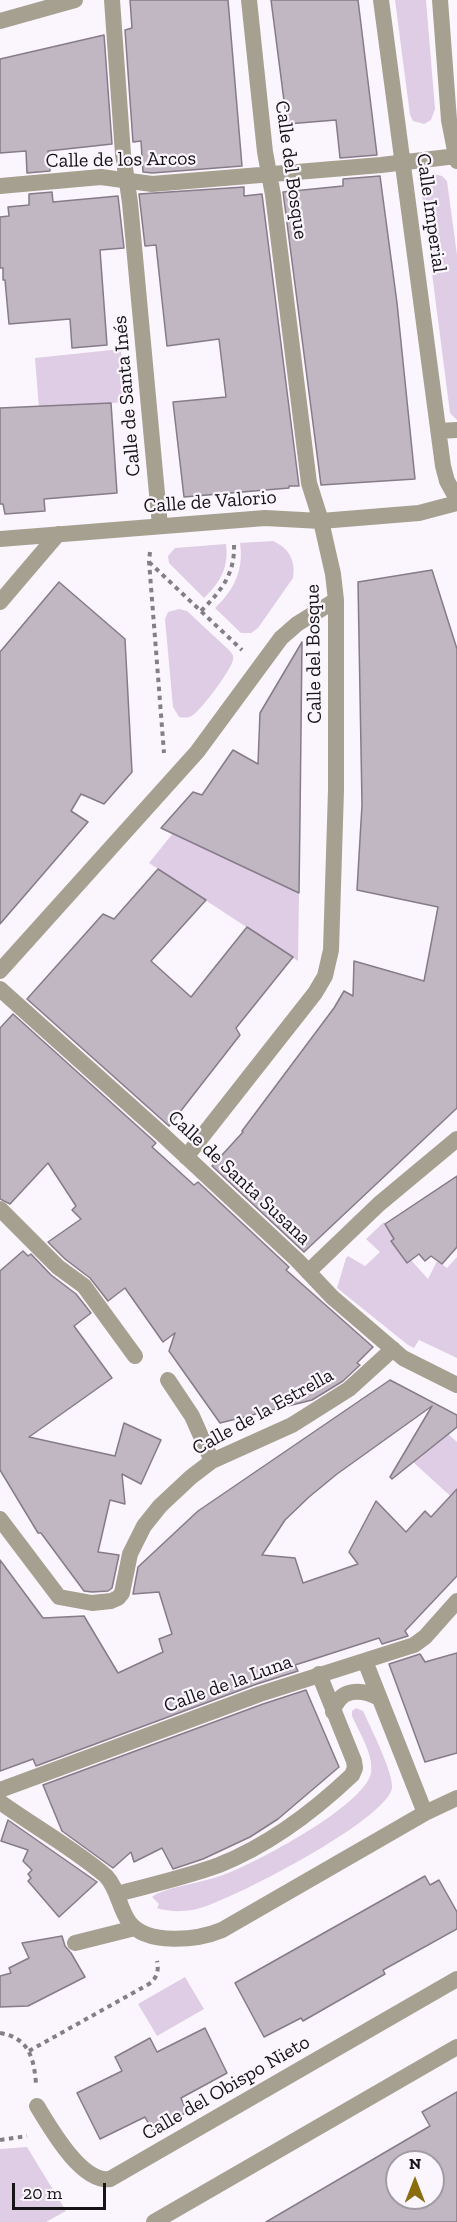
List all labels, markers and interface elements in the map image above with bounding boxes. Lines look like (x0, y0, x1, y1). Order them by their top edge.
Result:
street label: Calle del Bosque (269, 99, 313, 241)
street label: Calle de los Arcos (46, 147, 196, 173)
street label: Calle Imperial (411, 152, 451, 274)
street label: Calle de Santa Inés (108, 314, 146, 478)
street label: Calle de Valorio (143, 485, 277, 519)
street label: Calle del Bosque (301, 584, 327, 724)
street label: Calle de Santa Susana (162, 1105, 316, 1251)
street label: Calle de la Estrella (188, 1363, 338, 1461)
street label: Calle de la Luna (161, 1650, 295, 1718)
street label: Calle del Obispo Nieto (138, 2030, 314, 2146)
north arrow (385, 2150, 445, 2210)
text: N (409, 2154, 421, 2173)
scale bar (15, 2171, 110, 2209)
text: 20 m (23, 2182, 62, 2204)

